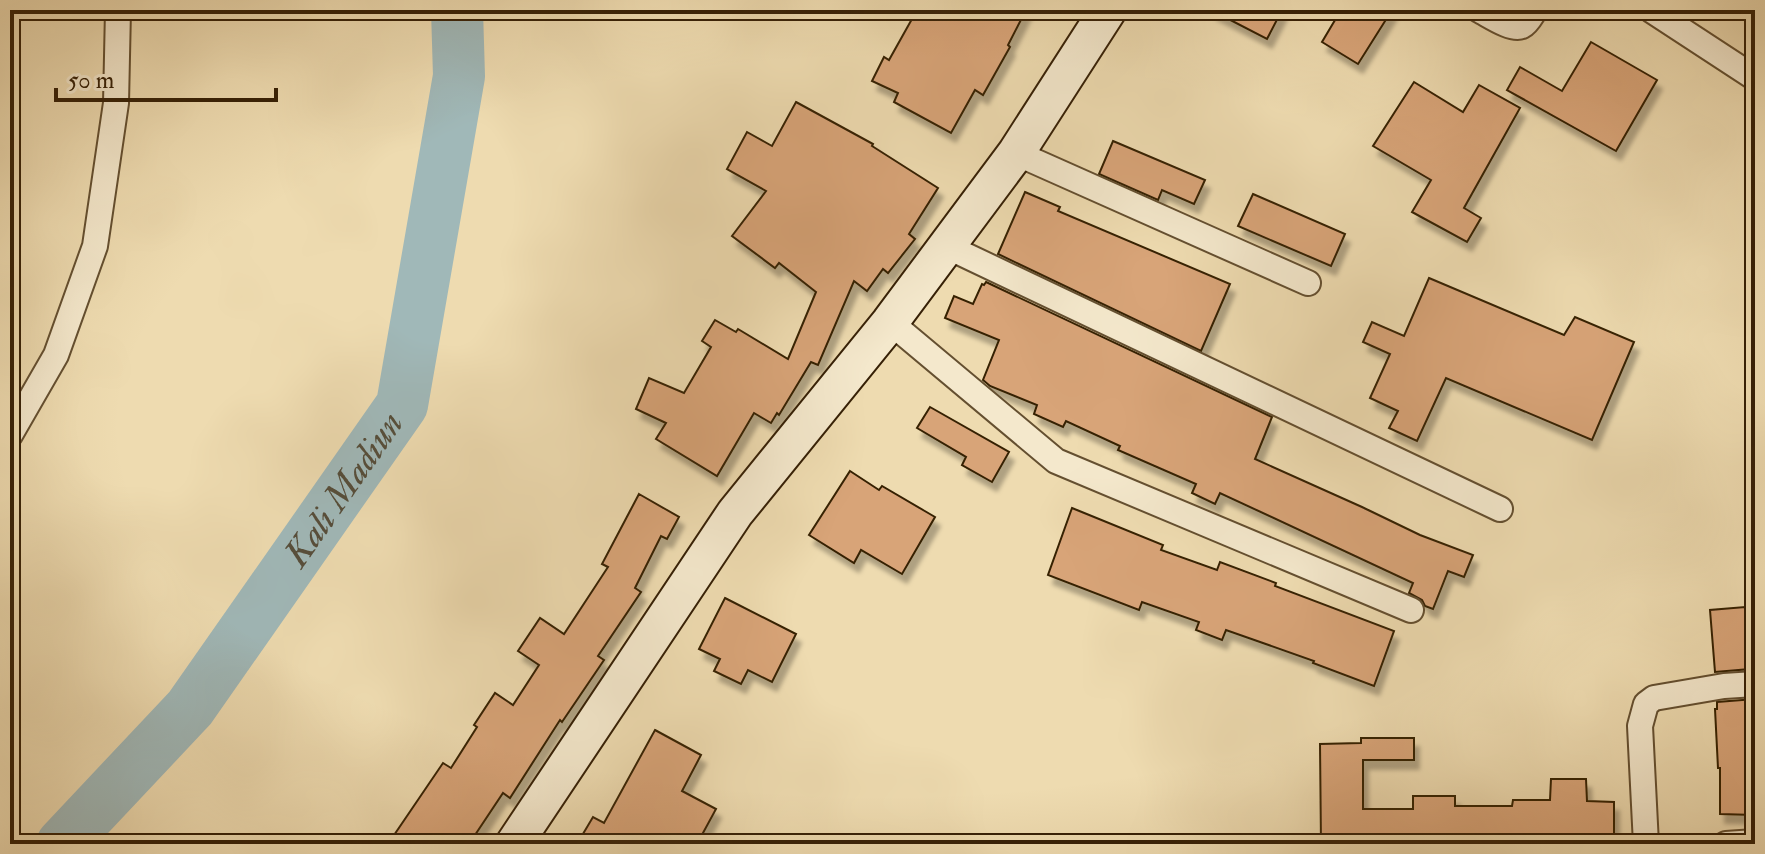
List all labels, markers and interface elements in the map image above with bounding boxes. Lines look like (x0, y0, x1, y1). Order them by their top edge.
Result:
scale bar (56, 52, 276, 102)
text: 50 m (68, 65, 115, 96)
water label: Kali Madiun (272, 403, 413, 577)

